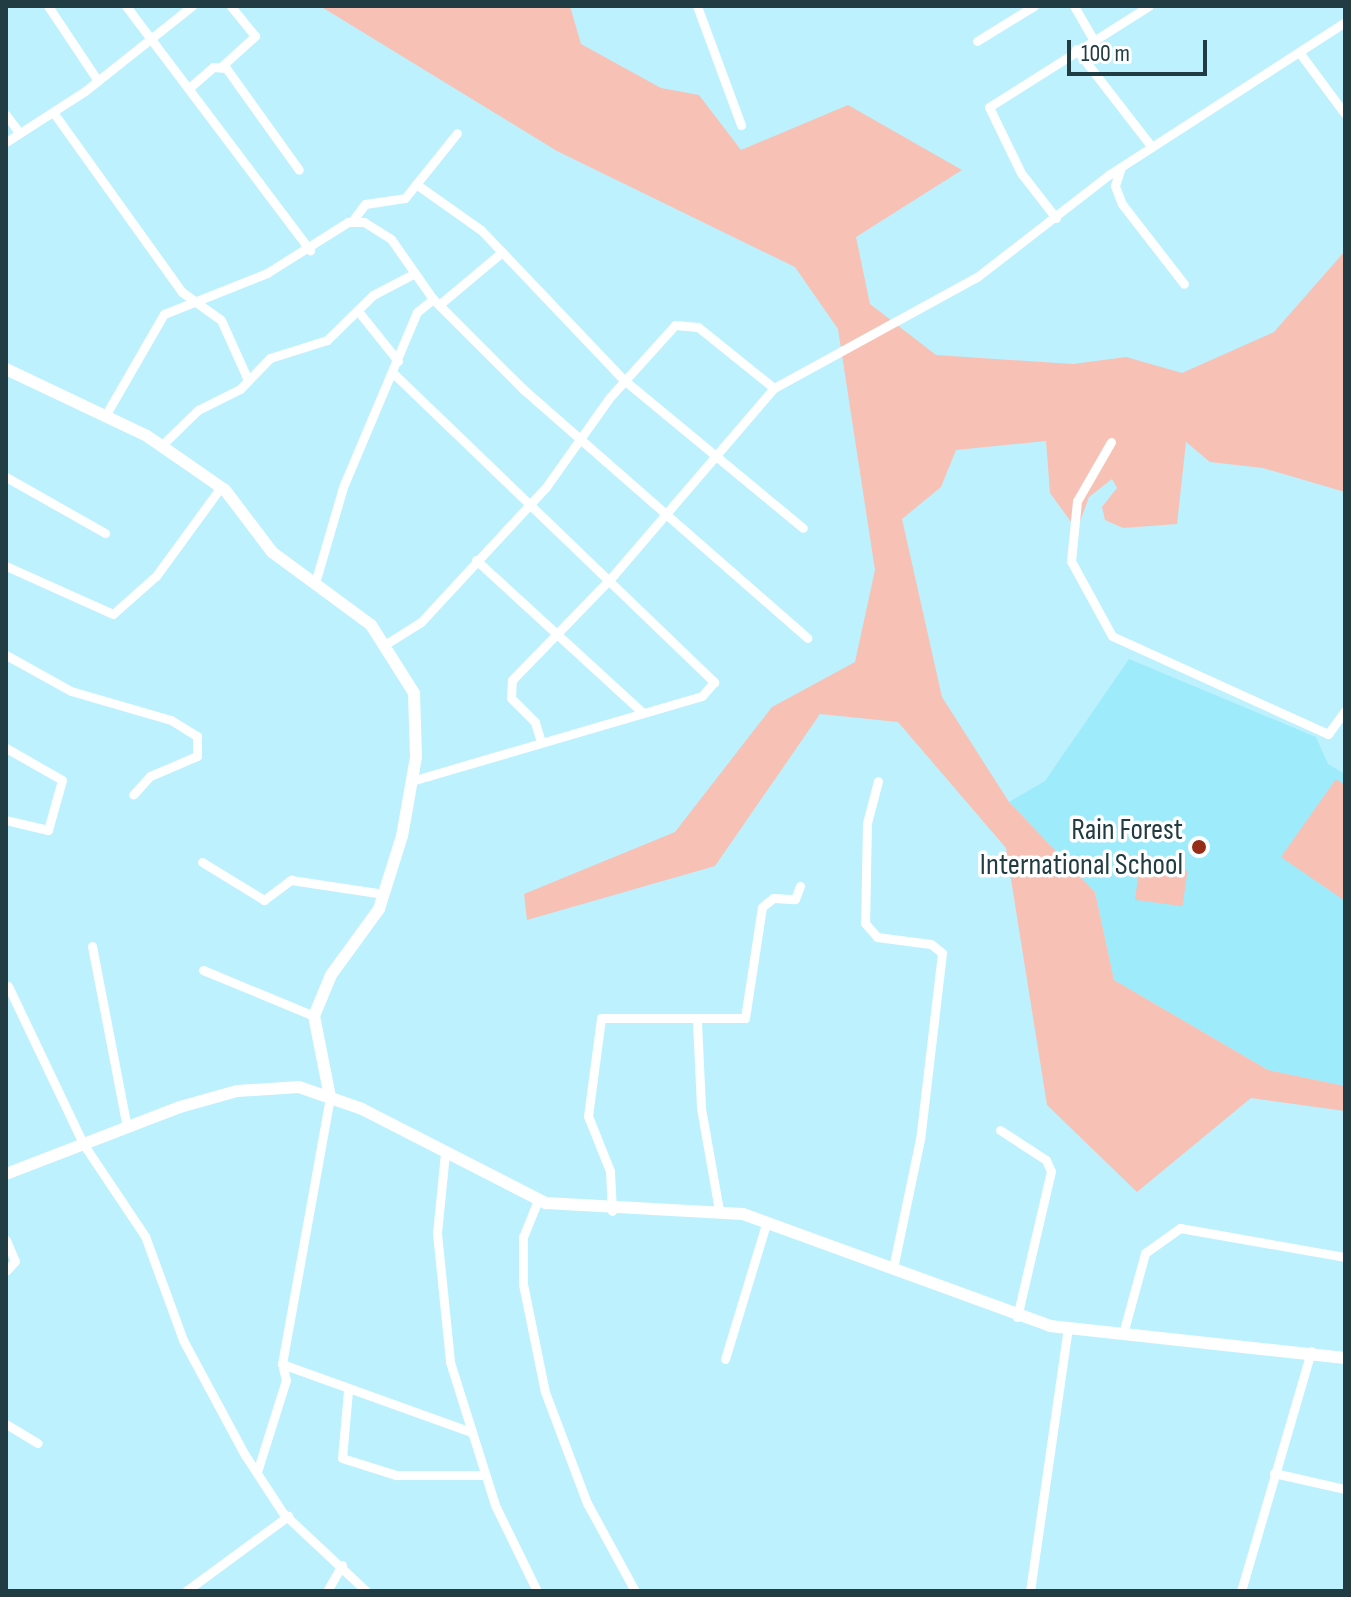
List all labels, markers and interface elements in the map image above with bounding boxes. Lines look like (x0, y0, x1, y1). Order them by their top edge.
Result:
scale bar (1071, 24, 1211, 74)
text: 100 m (1081, 39, 1130, 68)
place label: Rain Forest International School (980, 812, 1183, 882)
marker: Rain Forest International School (1190, 838, 1208, 856)

